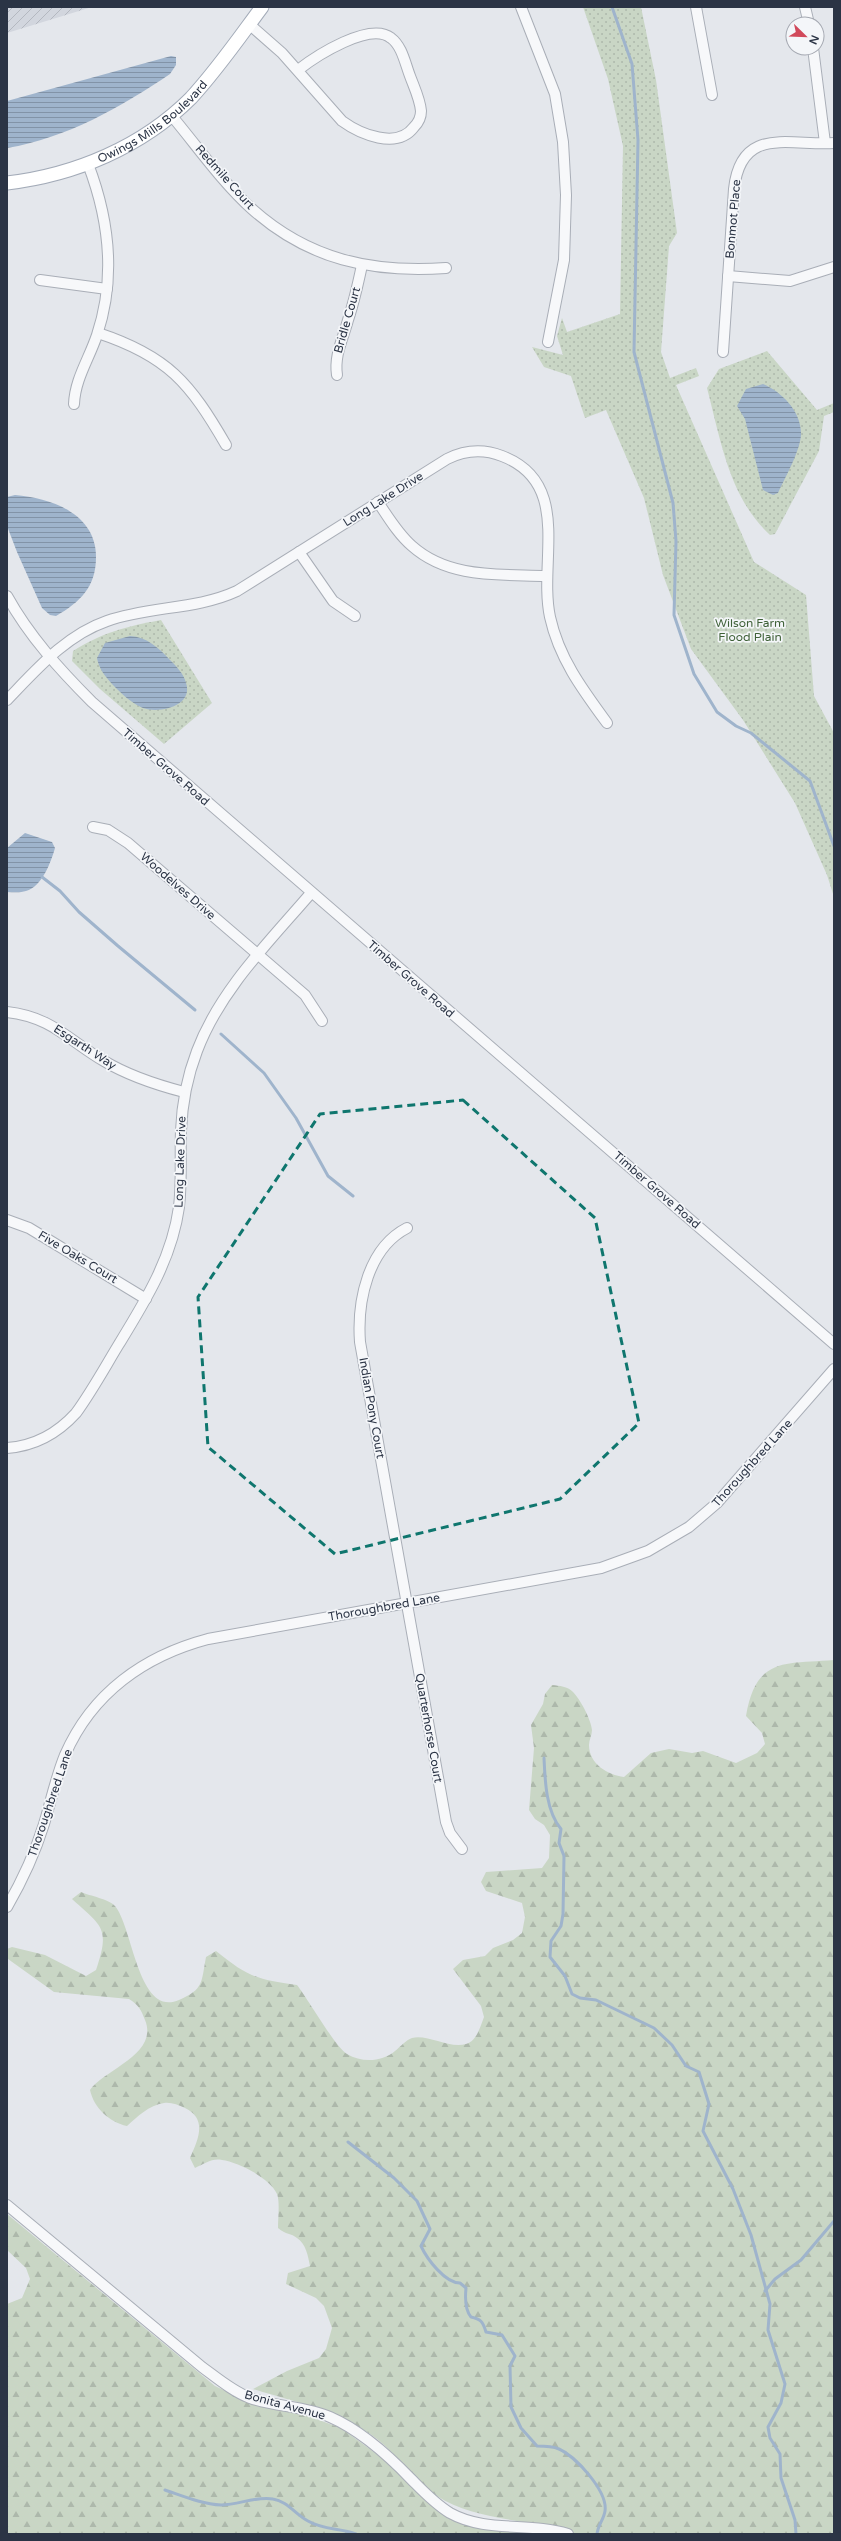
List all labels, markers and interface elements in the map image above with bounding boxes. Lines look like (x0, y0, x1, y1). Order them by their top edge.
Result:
north arrow (785, 16, 825, 56)
text: N (806, 33, 821, 46)
street label: Owings Mills Boulevard (95, 78, 210, 166)
street label: Redmile Court (192, 142, 258, 212)
street label: Bonmot Place (723, 178, 743, 259)
street label: Bridle Court (331, 285, 363, 355)
street label: Long Lake Drive (340, 469, 426, 529)
park label: Wilson Farm Flood Plain (715, 616, 785, 644)
street label: Timber Grove Road (120, 726, 212, 808)
street label: Woodelves Drive (138, 850, 219, 923)
street label: Timber Grove Road (365, 938, 457, 1020)
street label: Esgarth Way (51, 1022, 119, 1073)
street label: Long Lake Drive (171, 1116, 189, 1208)
street label: Timber Grove Road (611, 1149, 703, 1231)
street label: Five Oaks Court (36, 1228, 121, 1286)
street label: Indian Pony Court (356, 1356, 388, 1460)
street label: Thoroughbred Lane (709, 1416, 795, 1510)
street label: Thoroughbred Lane (327, 1590, 441, 1624)
street label: Quarterhorse Court (412, 1672, 446, 1784)
street label: Thoroughbred Lane (25, 1747, 75, 1859)
street label: Bonita Avenue (243, 2387, 327, 2423)

